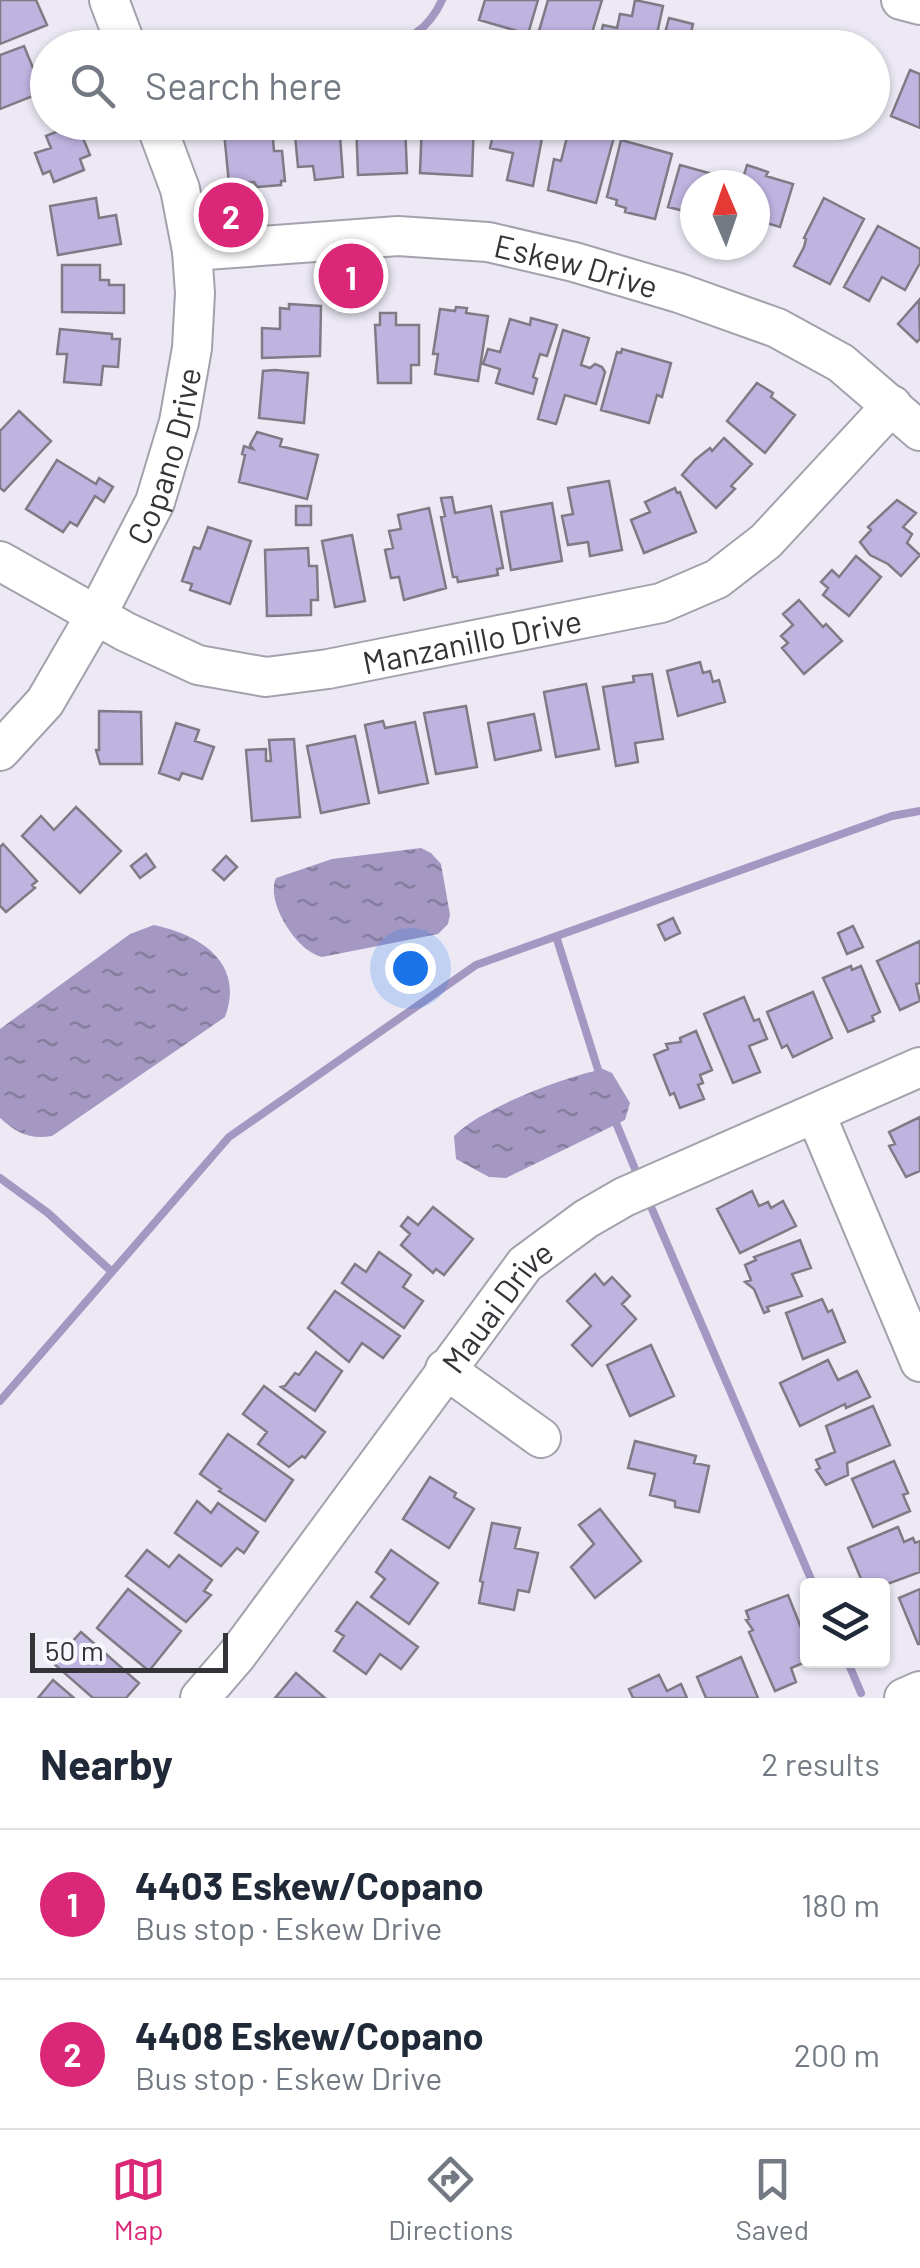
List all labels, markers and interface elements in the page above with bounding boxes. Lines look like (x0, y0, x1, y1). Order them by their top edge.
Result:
search box (30, 30, 890, 140)
icon: search (65, 58, 120, 113)
text: Search here (145, 62, 343, 108)
north arrow (680, 170, 770, 260)
pin: 2 (198, 178, 264, 252)
street label: Eskew Drive (491, 225, 663, 305)
pin: 1 (318, 238, 384, 314)
street label: Copano Drive (118, 364, 207, 550)
street label: Manzanillo Drive (359, 600, 585, 681)
your location (385, 943, 436, 994)
street label: Mauai Drive (433, 1232, 560, 1380)
map controls (800, 1578, 890, 1668)
button: layers (800, 1578, 890, 1668)
scale bar (30, 1628, 228, 1672)
text: 50 m (45, 1633, 104, 1667)
text: Nearby (40, 1738, 173, 1788)
text: 2 results (761, 1744, 880, 1782)
text: 4403 Eskew/Copano (135, 1862, 484, 1908)
text: 1 (67, 1885, 78, 1923)
text: 180 m (801, 1885, 880, 1923)
text: Bus stop · Eskew Drive (135, 1908, 442, 1946)
text: 4408 Eskew/Copano (135, 2012, 484, 2058)
text: 2 (64, 2035, 81, 2073)
text: 200 m (794, 2035, 880, 2073)
text: Bus stop · Eskew Drive (135, 2058, 442, 2096)
tab: Map (111, 2152, 166, 2246)
tab: Directions (388, 2152, 513, 2246)
tab: Saved (735, 2152, 809, 2246)

